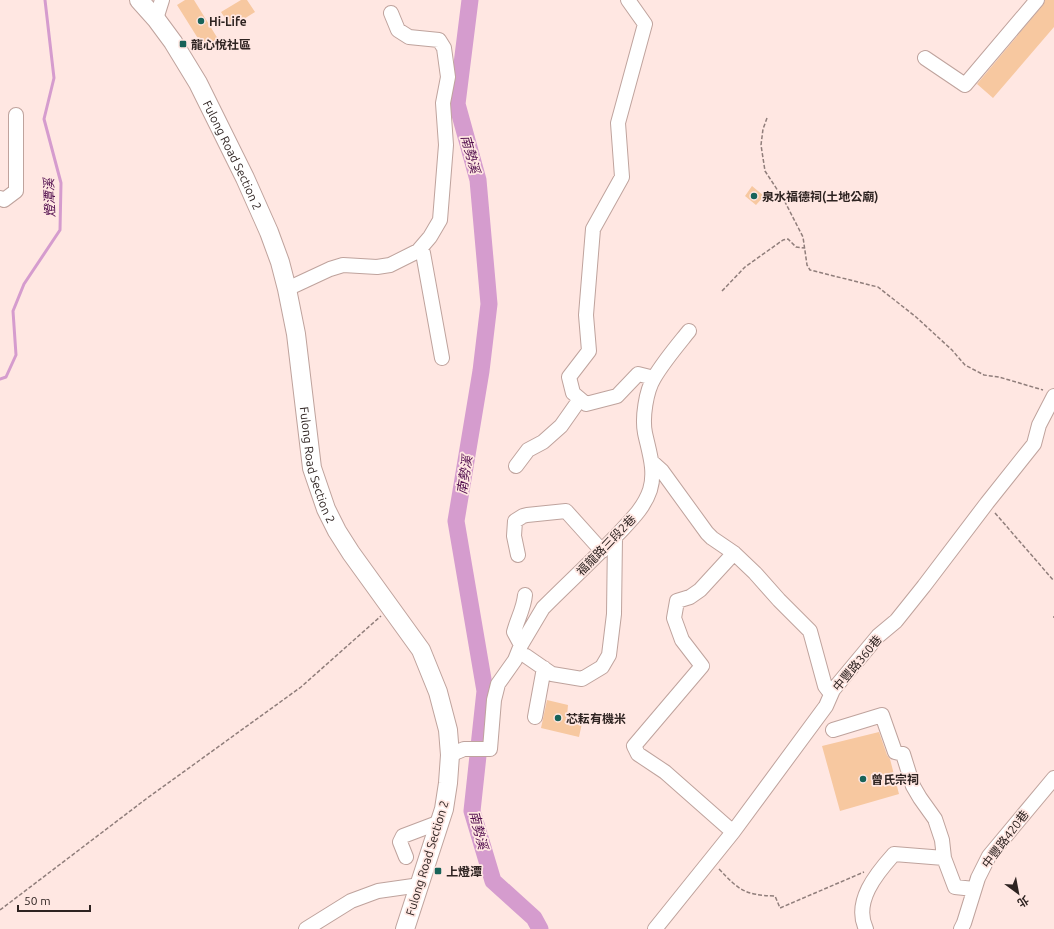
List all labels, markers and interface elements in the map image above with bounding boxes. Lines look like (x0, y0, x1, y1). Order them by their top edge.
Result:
place label: Hi-Life (209, 15, 247, 28)
marker: Hi-Life (196, 16, 206, 26)
place label: 龍心悅社區 (191, 38, 251, 51)
marker: 龍心悅社區 (178, 39, 188, 49)
street label: Fulong Road Section 2 (201, 98, 265, 211)
water label: 南勢溪 (459, 133, 483, 177)
water label: 燈潭溪 (41, 176, 57, 218)
place label: 泉水福德祠(土地公廟) (762, 190, 878, 204)
marker: 泉水福德祠(土地公廟) (749, 191, 759, 201)
street label: Fulong Road Section 2 (298, 406, 338, 525)
water label: 南勢溪 (454, 453, 474, 495)
street label: 福龍路三段2巷 (574, 512, 638, 578)
street label: 中豐路360巷 (830, 633, 884, 693)
place label: 芯耘有機米 (566, 712, 626, 725)
marker: 芯耘有機米 (553, 713, 563, 723)
place label: 曾氏宗祠 (871, 773, 919, 786)
marker: 曾氏宗祠 (858, 774, 868, 784)
street label: Fulong Road Section 2 (403, 799, 451, 917)
street label: 中豐路420巷 (979, 808, 1031, 870)
water label: 南勢溪 (467, 809, 491, 853)
place label: 上燈潭 (446, 865, 482, 878)
marker: 上燈潭 (433, 866, 443, 876)
north arrow (998, 873, 1038, 913)
scale bar (18, 887, 90, 913)
text: 北 (1015, 893, 1031, 909)
text: 50 m (24, 894, 51, 907)

